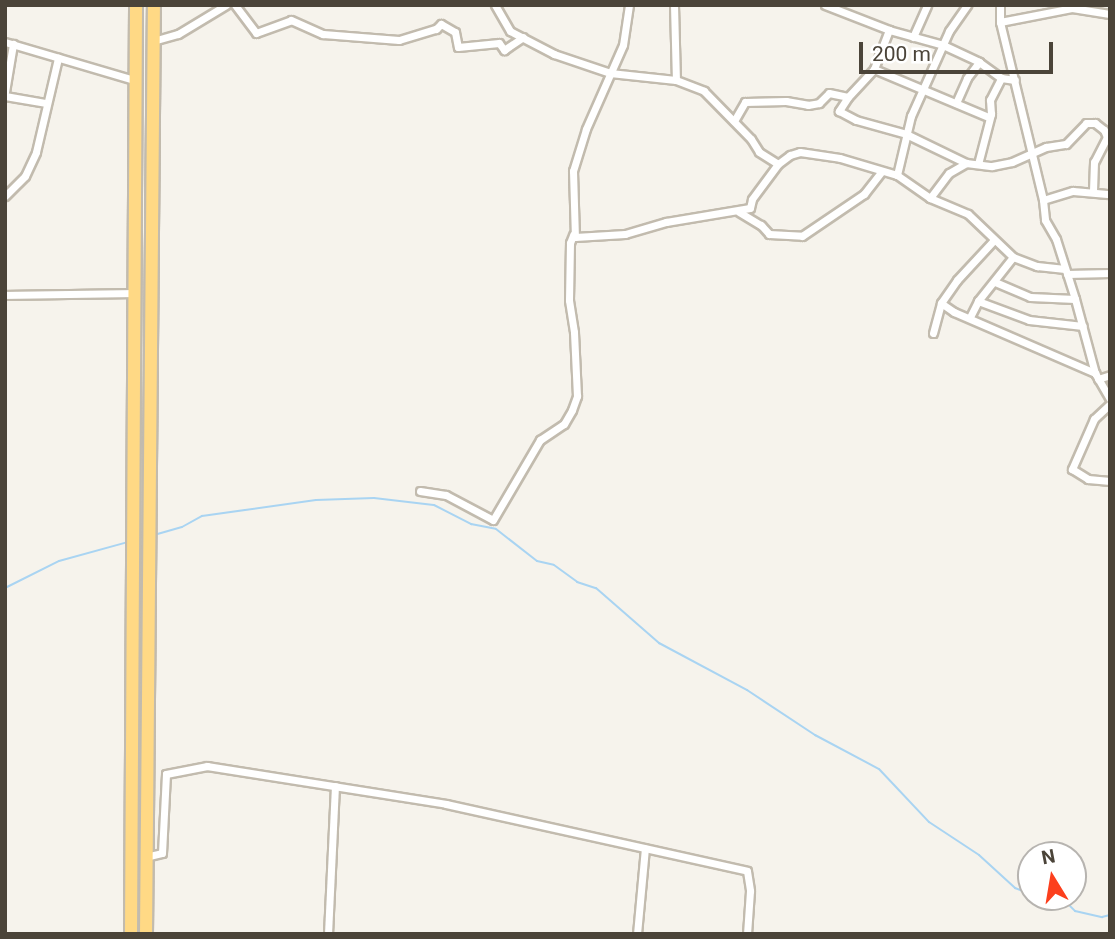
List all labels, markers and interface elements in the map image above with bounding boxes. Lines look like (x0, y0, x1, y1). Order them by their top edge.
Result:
scale bar (863, 28, 1057, 72)
text: 200 m (872, 42, 931, 66)
north arrow (1017, 841, 1087, 911)
text: N (1040, 844, 1057, 869)

